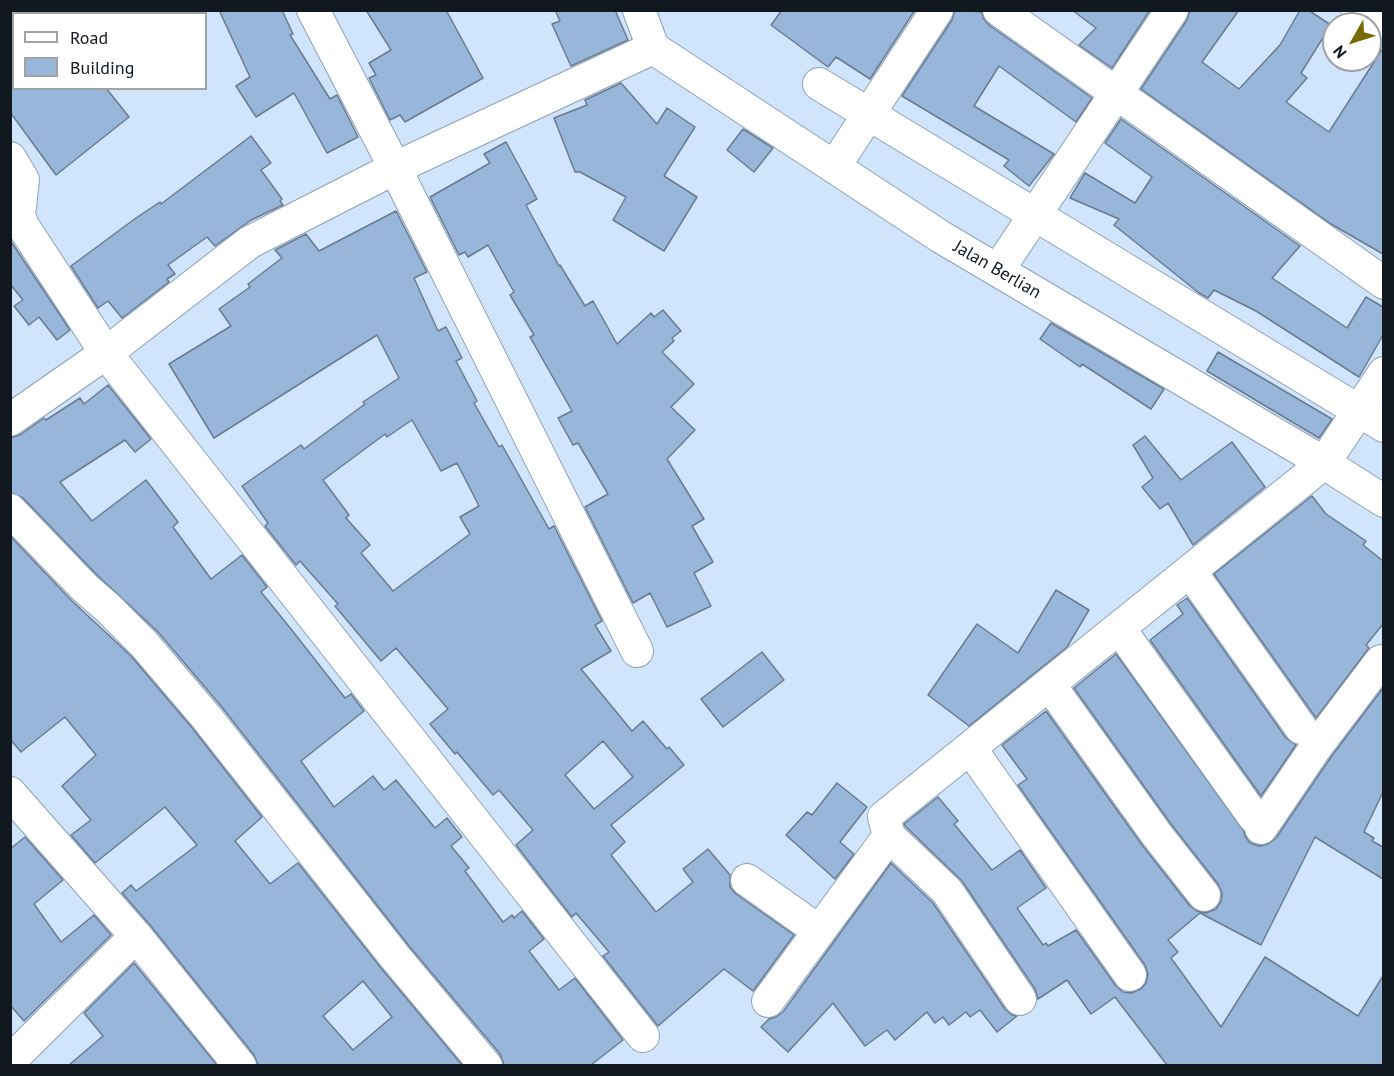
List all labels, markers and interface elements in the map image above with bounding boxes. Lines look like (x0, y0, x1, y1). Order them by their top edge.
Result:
legend (12, 12, 207, 90)
north arrow (1322, 12, 1382, 72)
text: Road (70, 26, 108, 49)
text: N (1328, 42, 1351, 62)
text: Building (70, 56, 134, 79)
street label: Jalan Berlian (949, 236, 1045, 304)

